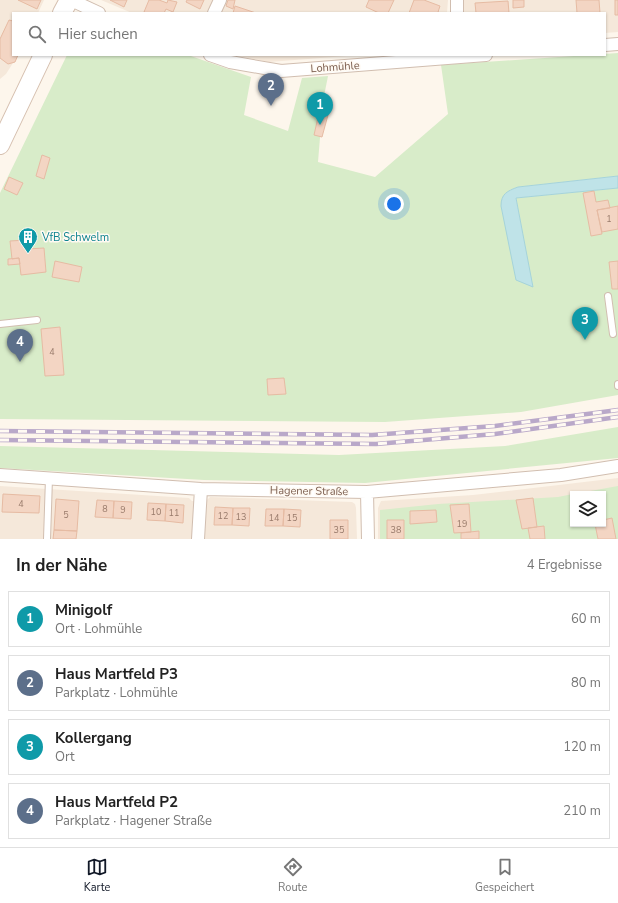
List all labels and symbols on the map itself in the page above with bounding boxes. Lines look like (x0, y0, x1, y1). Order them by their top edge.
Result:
street label: Lohmühle (310, 58, 360, 76)
pin: 2 (258, 73, 284, 106)
pin: 1 (307, 92, 333, 125)
your location (384, 194, 404, 214)
house number: 1 (606, 213, 612, 225)
building icon: VfB Schwelm (17, 226, 39, 254)
place label: VfB Schwelm (41, 230, 109, 245)
pin: 3 (572, 307, 598, 340)
pin: 4 (7, 329, 33, 362)
house number: 4 (49, 346, 55, 358)
street label: Hagener Straße (270, 483, 348, 499)
house number: 4 (18, 498, 24, 510)
house number: 8 (102, 503, 108, 515)
house number: 9 (120, 504, 126, 516)
house number: 10 (151, 506, 161, 518)
house number: 11 (169, 507, 179, 519)
house number: 5 (63, 509, 69, 521)
house number: 12 (218, 510, 228, 522)
house number: 13 (236, 511, 246, 523)
house number: 14 (269, 512, 280, 524)
house number: 15 (287, 512, 297, 524)
house number: 19 (457, 518, 467, 530)
house number: 35 (334, 524, 344, 536)
house number: 38 (391, 524, 401, 536)

